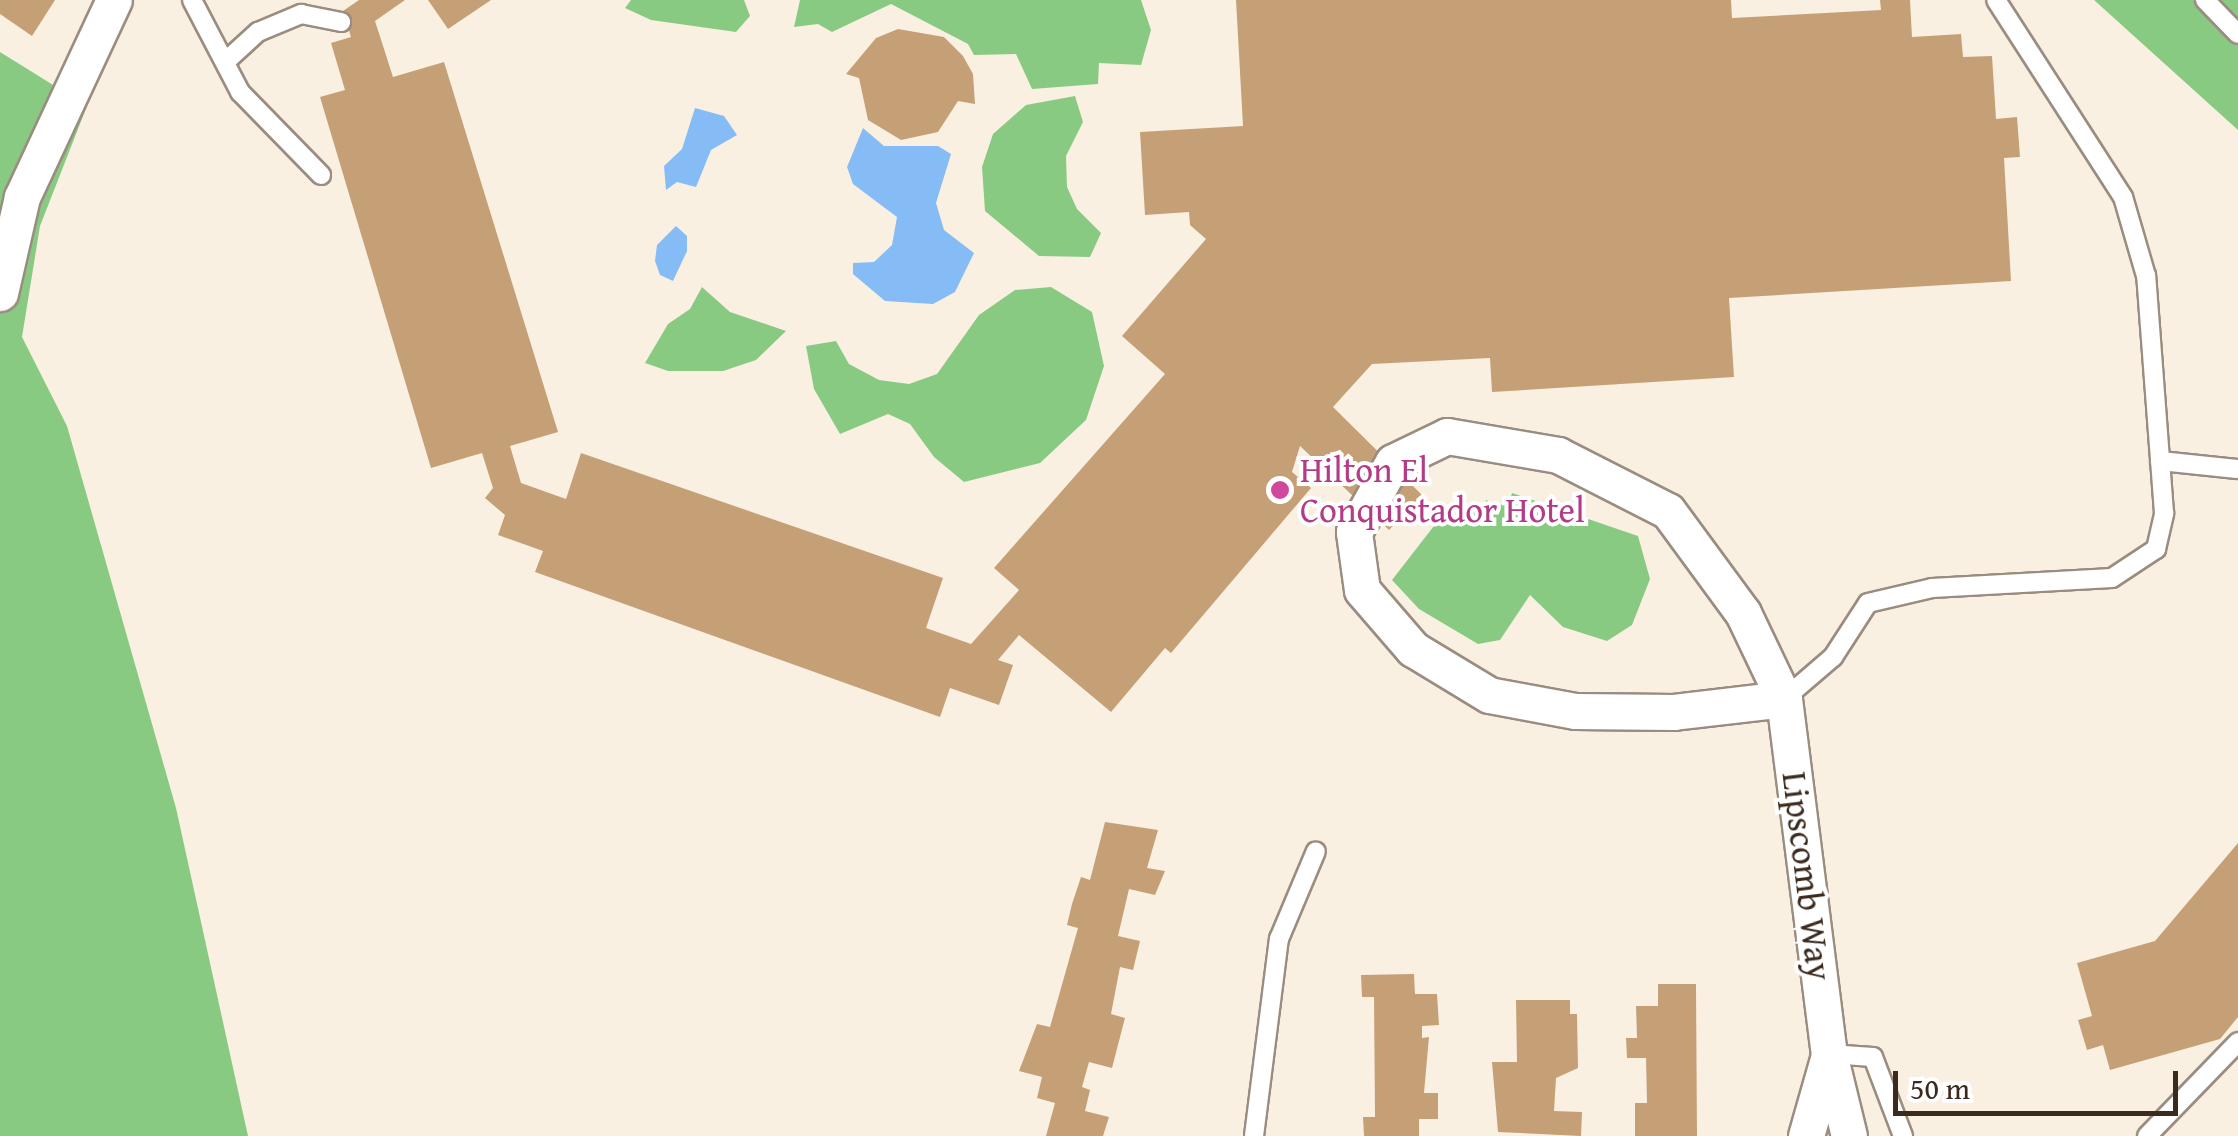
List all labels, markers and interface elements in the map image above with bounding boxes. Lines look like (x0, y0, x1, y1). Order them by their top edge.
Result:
place label: Hilton El Conquistador Hotel (1300, 449, 1585, 531)
marker: Hilton El Conquistador Hotel (1269, 479, 1291, 501)
street label: Lipscomb Way (1773, 769, 1841, 983)
scale bar (1898, 1051, 2183, 1113)
text: 50 m (1910, 1066, 1970, 1110)

